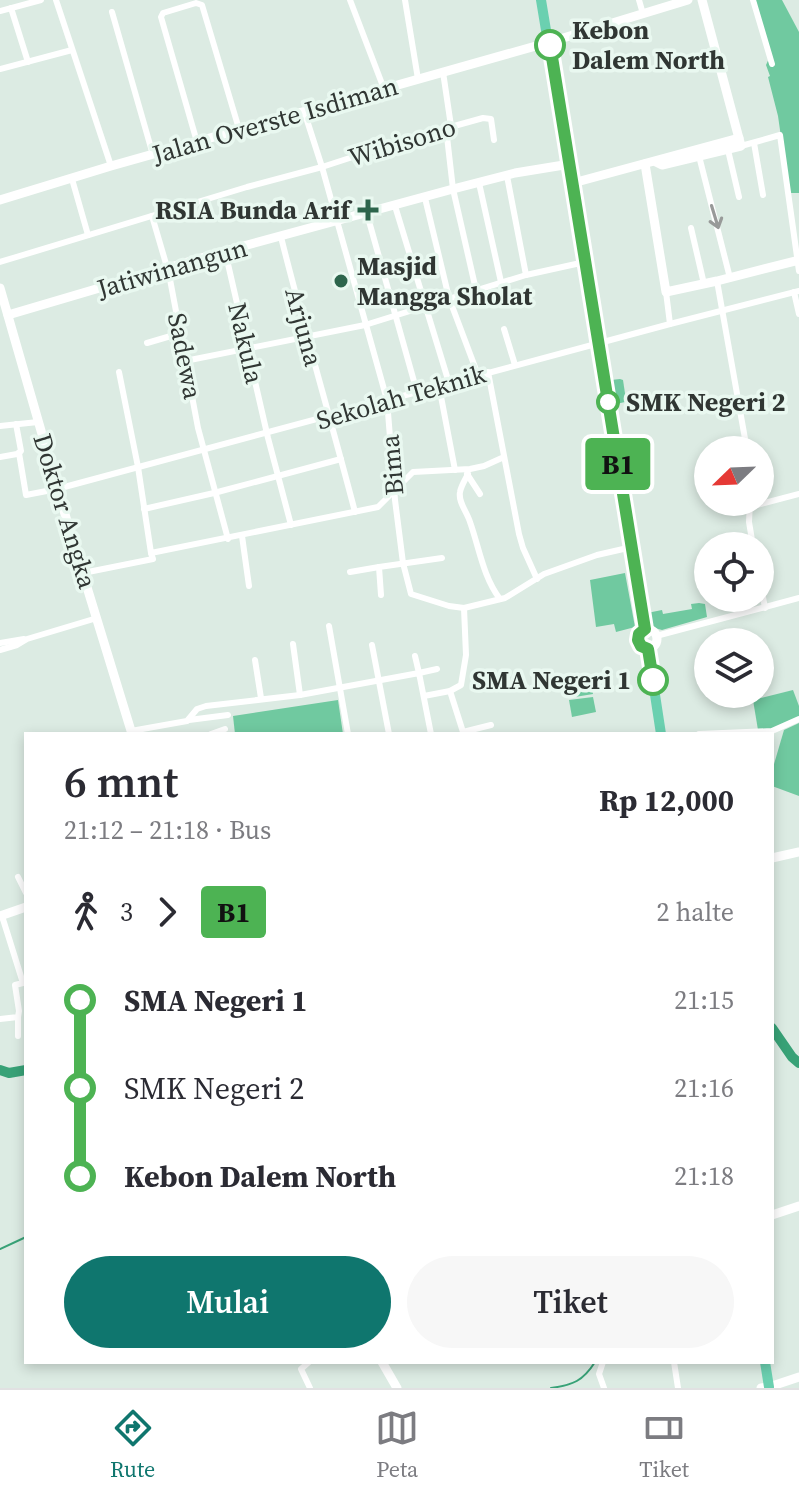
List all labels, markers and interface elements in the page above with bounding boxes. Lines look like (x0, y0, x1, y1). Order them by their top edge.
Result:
place label: Kebon Dalem North (572, 12, 725, 78)
marker: Kebon Dalem North (535, 30, 565, 60)
street label: Jalan Overste Isdiman (147, 68, 402, 173)
street label: Wibisono (344, 109, 460, 175)
place label: RSIA Bunda Arif (155, 192, 353, 228)
marker: RSIA Bunda Arif (357, 199, 379, 221)
one-way arrow (709, 204, 723, 229)
street label: Jatiwinangun (92, 229, 251, 307)
place label: Masjid Mangga Sholat (357, 248, 533, 314)
marker: Masjid Mangga Sholat (332, 272, 350, 290)
street label: Arjuna (276, 284, 332, 371)
street label: Nakula (219, 299, 273, 388)
street label: Sadewa (159, 310, 211, 403)
street label: Sekolah Teknik (312, 355, 491, 438)
place label: SMK Negeri 2 (626, 384, 786, 420)
marker: SMK Negeri 2 (597, 391, 619, 413)
street label: Doktor Angka (24, 429, 106, 594)
street label: Bima (371, 432, 413, 497)
north arrow (694, 436, 774, 516)
map controls (694, 436, 774, 708)
line badge: B1 (582, 438, 654, 490)
text: B1 (601, 445, 635, 483)
button: locate (694, 532, 774, 612)
button: layers (694, 628, 774, 708)
place label: SMA Negeri 1 (472, 662, 631, 698)
marker: SMA Negeri 1 (638, 665, 668, 695)
text: 6 mnt (64, 751, 178, 812)
text: Rp 12,000 (599, 780, 734, 821)
text: 21:12 – 21:18 · Bus (64, 812, 271, 848)
icon: walk (64, 890, 108, 934)
icon: forward (145, 890, 189, 934)
text: B1 (217, 893, 250, 931)
text: 3 (120, 894, 133, 930)
text: 2 halte (657, 894, 734, 930)
text: SMA Negeri 1 (124, 980, 308, 1021)
text: 21:15 (674, 982, 734, 1018)
text: SMK Negeri 2 (124, 1068, 304, 1109)
text: 21:16 (674, 1070, 734, 1106)
text: Kebon Dalem North (124, 1156, 396, 1197)
text: 21:18 (674, 1158, 734, 1194)
button: Mulai (64, 1256, 391, 1348)
button: Tiket (407, 1256, 734, 1348)
tab: Rute (110, 1406, 155, 1484)
tab: Peta (375, 1406, 419, 1484)
tab: Tiket (639, 1406, 689, 1484)

